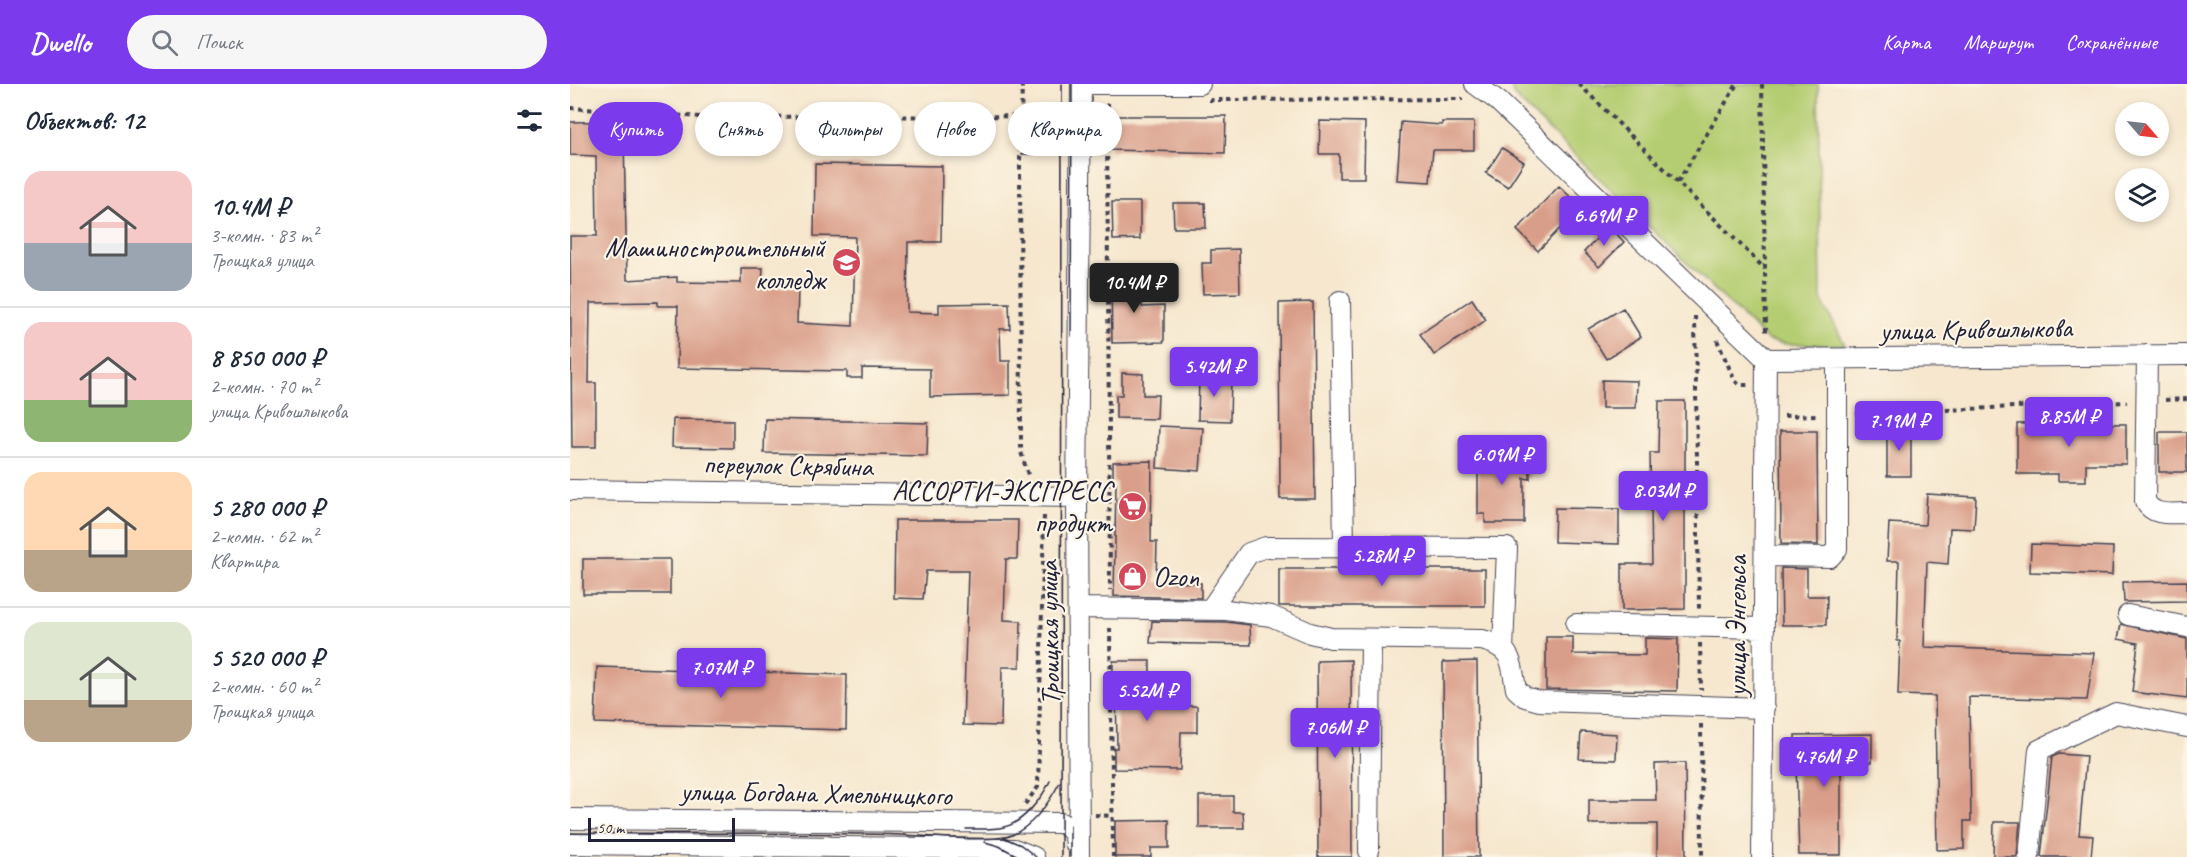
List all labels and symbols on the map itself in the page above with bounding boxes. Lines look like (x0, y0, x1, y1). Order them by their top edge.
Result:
north arrow (2115, 102, 2169, 156)
pin: 6.69M ₽ (1549, 196, 1659, 247)
place label: Машиностроительный колледж (605, 230, 828, 297)
school or university icon: Машиностроительный колледж (830, 247, 862, 279)
pin: 10.4M ₽ (1079, 263, 1189, 314)
street label: улица Кривошлыкова (1878, 310, 2074, 348)
pin: 5.42M ₽ (1159, 347, 1269, 398)
pin: 8.85M ₽ (2014, 397, 2124, 448)
pin: 7.19M ₽ (1844, 401, 1954, 452)
pin: 6.09M ₽ (1447, 435, 1557, 486)
street label: переулок Скрябина (703, 446, 875, 484)
pin: 8.03M ₽ (1608, 471, 1718, 522)
place label: АССОРТИ-ЭКСПРЕСС продукт (892, 473, 1115, 540)
supermarket icon: АССОРТИ-ЭКСПРЕСС продукт (1117, 490, 1149, 522)
pin: 5.28M ₽ (1327, 536, 1437, 587)
street label: улица Энгельса (1719, 554, 1754, 698)
street label: Троицкая улица (1030, 559, 1068, 706)
place label: Ozon (1153, 559, 1199, 594)
shop icon: Ozon (1116, 560, 1148, 592)
pin: 7.07M ₽ (666, 648, 776, 699)
pin: 5.52M ₽ (1092, 671, 1202, 722)
pin: 7.06M ₽ (1280, 708, 1390, 759)
pin: 4.76M ₽ (1769, 737, 1879, 788)
street label: улица Богдана Хмельницкого (678, 773, 954, 813)
scale bar (588, 815, 735, 842)

